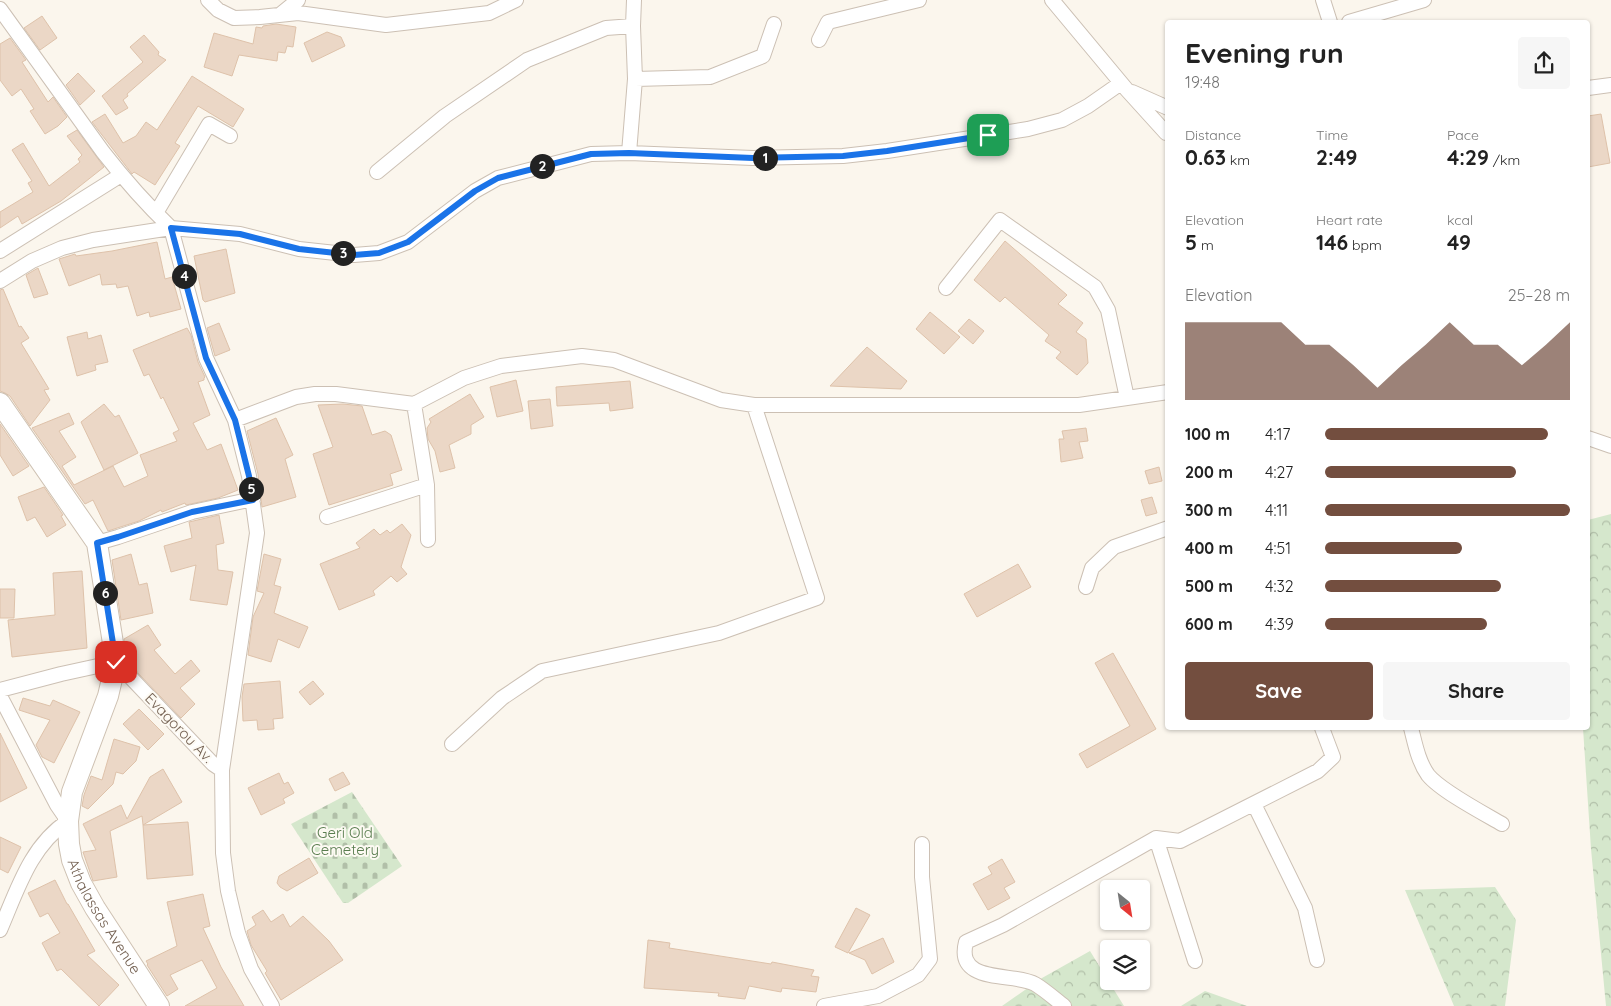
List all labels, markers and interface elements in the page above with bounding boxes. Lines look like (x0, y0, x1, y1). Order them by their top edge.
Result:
text: Evening run (1185, 35, 1344, 70)
button: share (1518, 37, 1570, 89)
text: 19:48 (1185, 72, 1220, 92)
pin (967, 114, 1009, 156)
icon: arrive (974, 121, 1002, 149)
text: Distance (1185, 126, 1241, 144)
text: Time (1316, 126, 1348, 144)
text: Pace (1447, 126, 1479, 144)
text: 0.63 (1185, 144, 1226, 170)
text: 2:49 (1316, 144, 1358, 170)
text: 4:29 (1447, 144, 1489, 170)
pin: 1 (752, 146, 778, 170)
text: 1 (763, 149, 768, 167)
text: km (1226, 151, 1250, 169)
text: /km (1489, 151, 1520, 169)
pin: 2 (530, 154, 554, 178)
text: 2 (539, 157, 546, 175)
text: Elevation (1185, 211, 1244, 229)
text: Heart rate (1316, 211, 1383, 229)
text: kcal (1447, 211, 1473, 229)
text: 5 (1185, 229, 1197, 255)
text: 146 (1316, 229, 1348, 255)
text: 49 (1447, 229, 1471, 255)
text: m (1197, 236, 1214, 254)
text: bpm (1348, 236, 1382, 254)
pin: 3 (330, 240, 356, 266)
text: 3 (340, 244, 347, 262)
pin: 4 (172, 264, 196, 288)
text: 4 (180, 267, 189, 285)
text: Elevation (1185, 285, 1252, 305)
text: 25–28 m (1508, 285, 1570, 305)
text: 100 m (1185, 424, 1230, 444)
text: 4:17 (1265, 424, 1291, 444)
text: 200 m (1185, 462, 1233, 482)
text: 4:27 (1265, 462, 1293, 482)
pin: 5 (238, 476, 264, 502)
text: 5 (247, 480, 256, 498)
text: 300 m (1185, 500, 1232, 520)
text: 4:11 (1265, 500, 1288, 520)
text: 400 m (1185, 538, 1233, 558)
text: 4:51 (1265, 538, 1291, 558)
text: 500 m (1185, 576, 1233, 596)
text: 4:32 (1265, 576, 1294, 596)
pin: 6 (92, 580, 118, 606)
text: 6 (102, 584, 109, 602)
text: 600 m (1185, 614, 1233, 634)
text: 4:39 (1265, 614, 1294, 634)
pin (95, 641, 137, 683)
icon: check (102, 648, 130, 676)
button: Save (1185, 662, 1373, 720)
button: Share (1383, 662, 1570, 720)
street label: Evagorou Av. (141, 689, 218, 767)
park label: Geri Old Cemetery (311, 823, 379, 859)
street label: Athalassas Avenue (64, 856, 146, 978)
north arrow (1100, 880, 1150, 930)
map controls (1100, 880, 1150, 990)
button: layers (1100, 940, 1150, 990)

